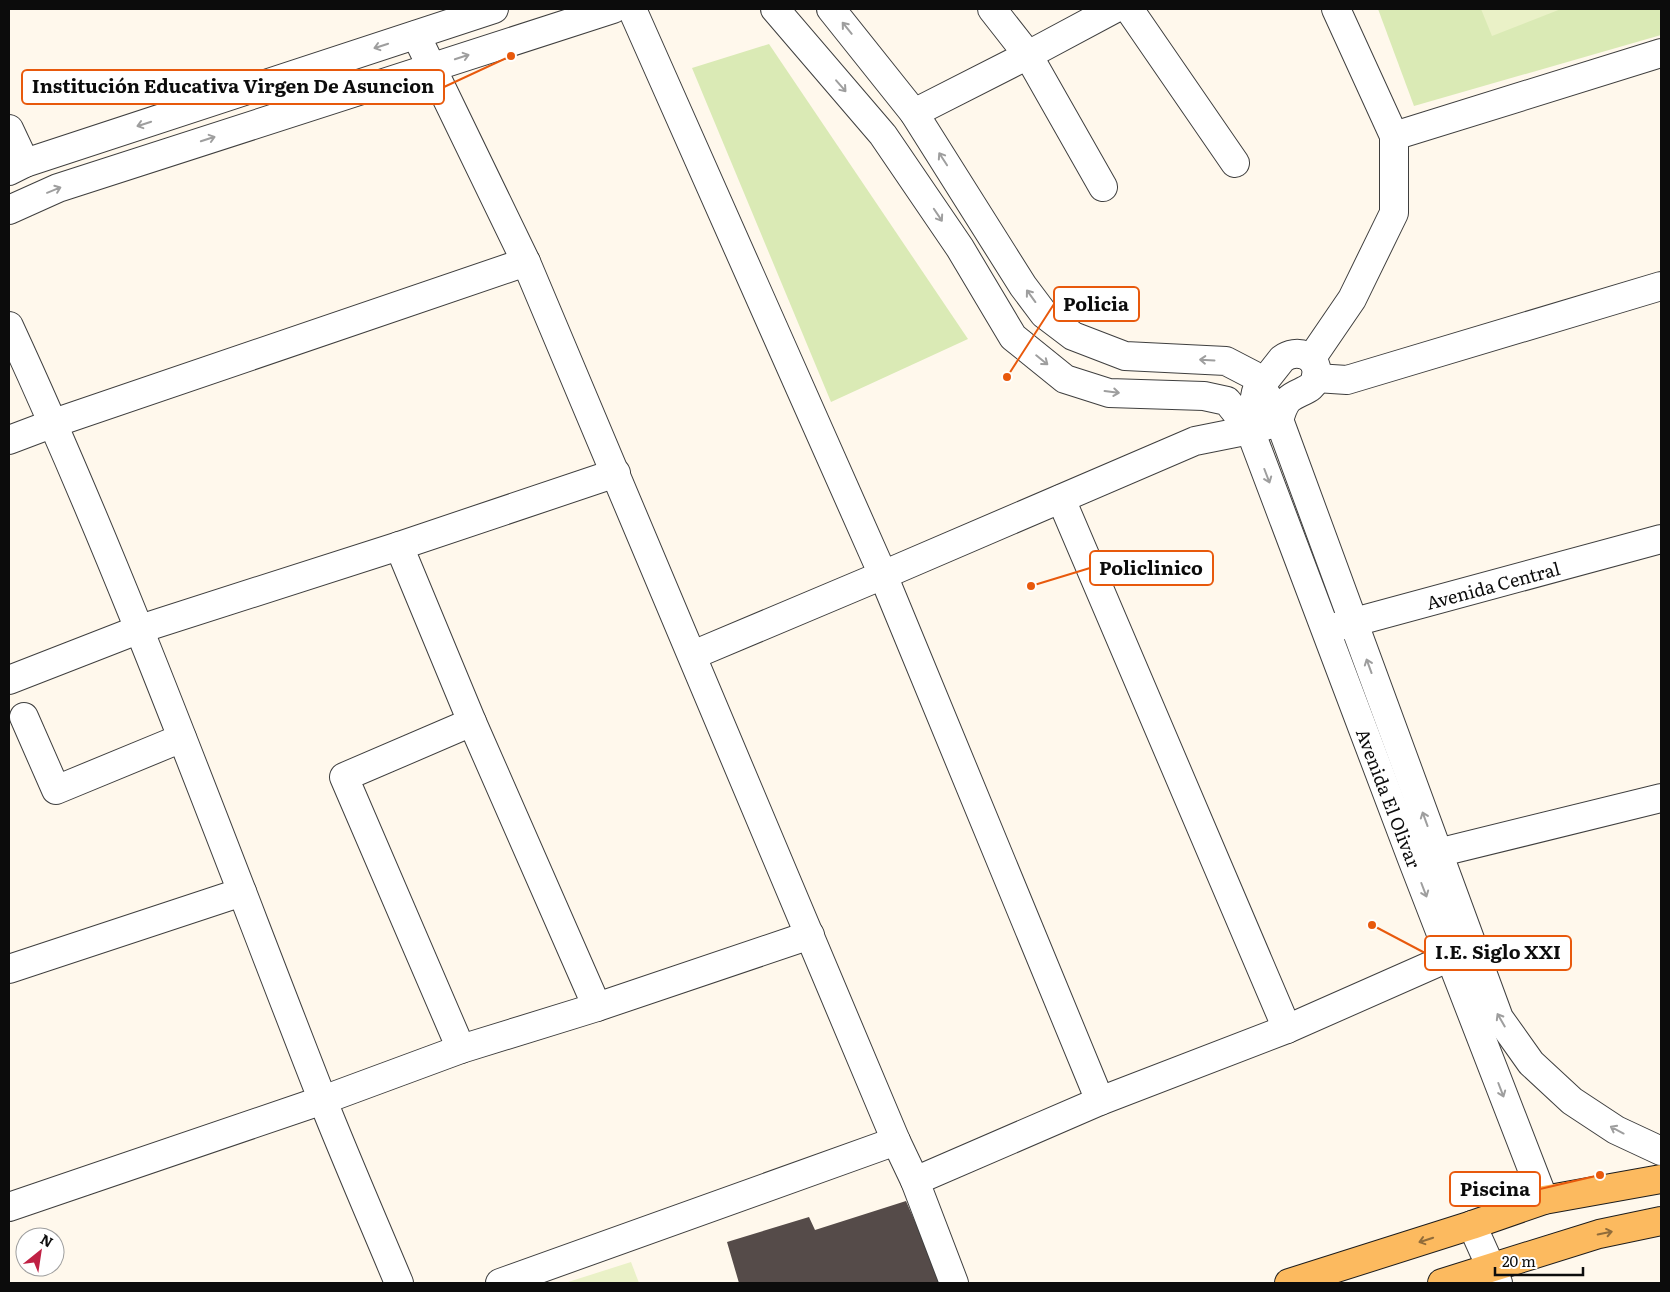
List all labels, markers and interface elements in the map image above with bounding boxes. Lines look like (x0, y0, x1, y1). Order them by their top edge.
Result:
one-way arrow (841, 22, 852, 35)
one-way arrow (374, 42, 390, 52)
one-way arrow (454, 51, 470, 61)
callout: Institución Educativa Virgen De Asuncion (22, 70, 444, 104)
text: Institución Educativa Virgen De Asuncion (32, 71, 434, 99)
one-way arrow (835, 79, 847, 92)
one-way arrow (136, 120, 152, 130)
one-way arrow (200, 134, 216, 144)
one-way arrow (938, 152, 948, 166)
one-way arrow (46, 185, 61, 194)
one-way arrow (933, 208, 943, 222)
callout: Policia (1054, 287, 1139, 321)
text: Policia (1063, 289, 1129, 317)
one-way arrow (1025, 290, 1036, 303)
one-way arrow (1035, 355, 1048, 366)
one-way arrow (1200, 356, 1216, 365)
one-way arrow (1104, 387, 1120, 397)
one-way arrow (1263, 468, 1272, 483)
callout: Policlinico (1090, 551, 1213, 585)
text: Policlinico (1099, 553, 1203, 581)
street label: Avenida Central (1423, 554, 1563, 616)
one-way arrow (1364, 659, 1373, 674)
street label: Avenida El Olivar (1350, 724, 1428, 872)
one-way arrow (1420, 811, 1429, 827)
one-way arrow (1420, 881, 1429, 897)
callout: I.E. Siglo XXI (1425, 936, 1571, 970)
text: I.E. Siglo XXI (1435, 937, 1561, 965)
one-way arrow (1495, 1013, 1505, 1027)
one-way arrow (1497, 1082, 1507, 1097)
one-way arrow (1610, 1125, 1625, 1135)
callout: Piscina (1450, 1172, 1540, 1206)
text: Piscina (1460, 1174, 1530, 1202)
north arrow (15, 1227, 65, 1277)
text: N (37, 1228, 57, 1252)
one-way arrow (1596, 1228, 1612, 1237)
one-way arrow (1419, 1236, 1434, 1245)
scale bar (1495, 1244, 1582, 1276)
text: 20 m (1502, 1249, 1536, 1272)

